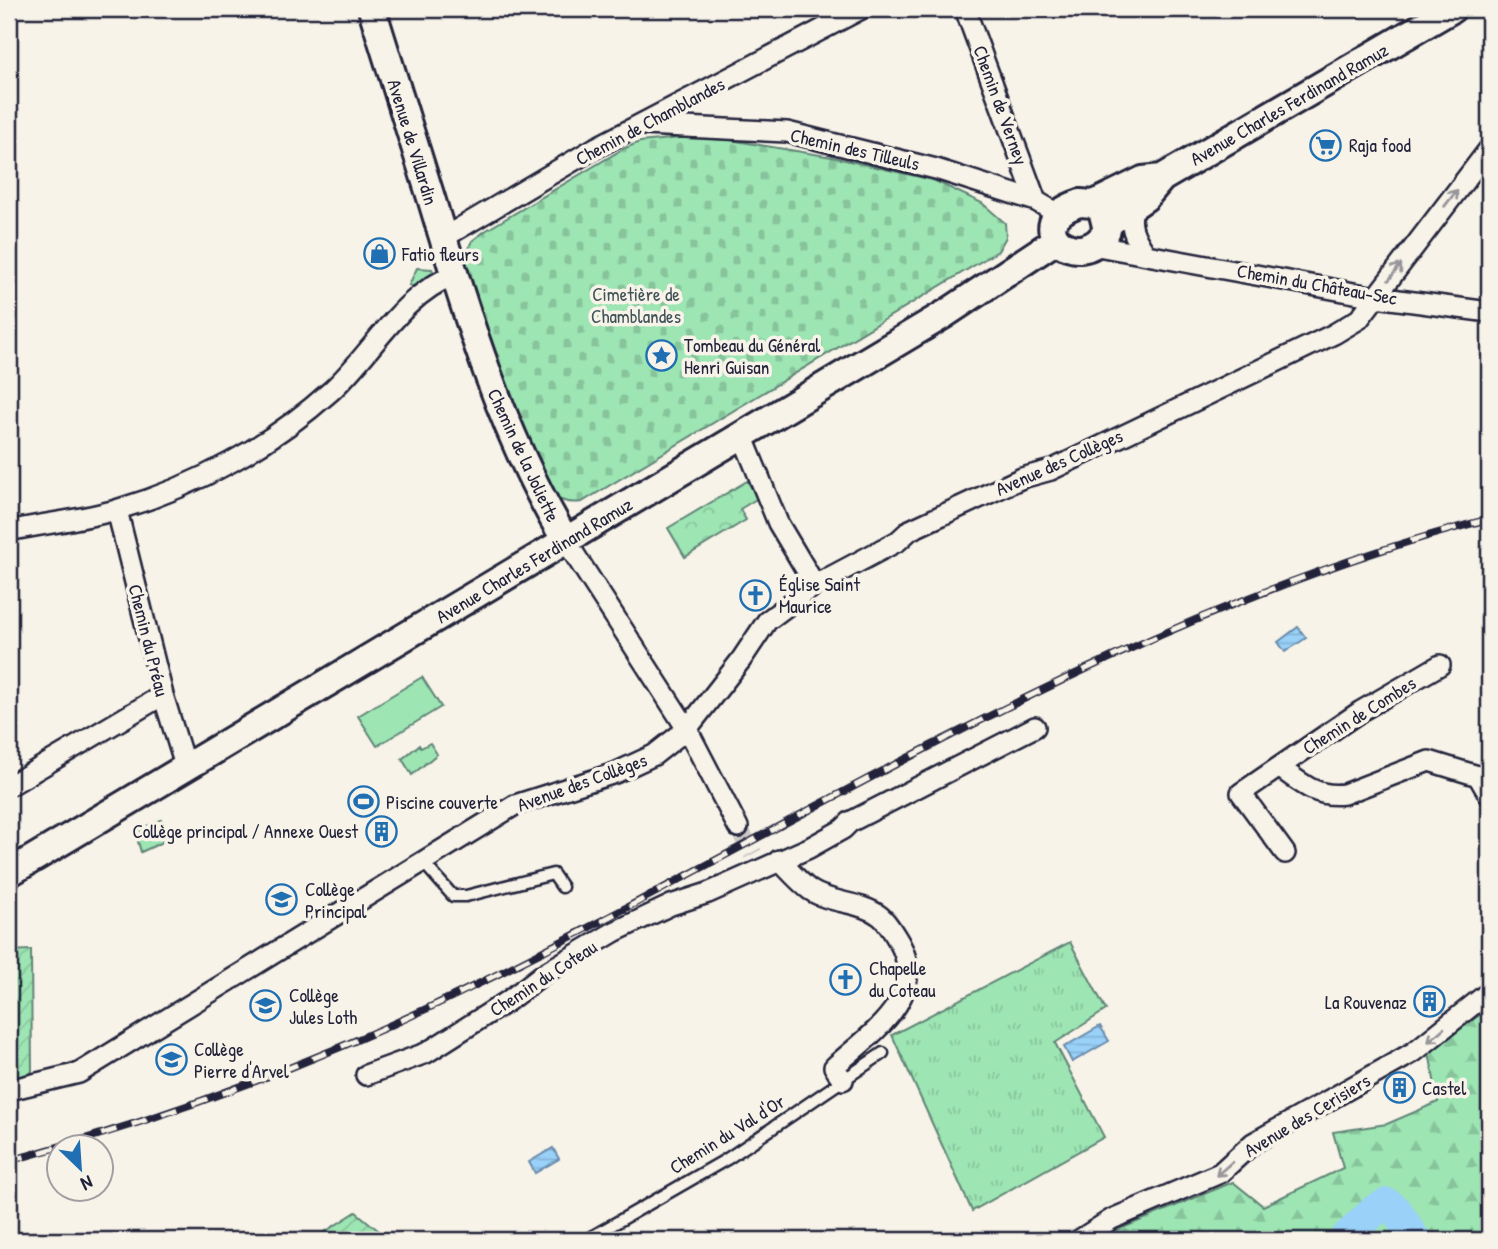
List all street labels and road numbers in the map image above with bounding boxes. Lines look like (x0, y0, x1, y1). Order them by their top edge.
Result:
street label: Avenue Charles Ferdinand Ramuz (1185, 37, 1393, 171)
street label: Chemin de Verney (967, 42, 1035, 168)
street label: Chemin de Chamblandes (571, 71, 729, 171)
street label: Avenue de Villardin (382, 76, 444, 208)
street label: Chemin des Tilleuls (788, 122, 922, 176)
street label: Chemin du Château-Sec (1235, 257, 1400, 311)
street label: Chemin de la Joliette (482, 384, 566, 526)
street label: Avenue des Collèges (991, 422, 1127, 502)
street label: Avenue Charles Ferdinand Ramuz (431, 491, 637, 629)
street label: Chemin du Préau (123, 581, 176, 699)
street label: Chemin de Combes (1297, 670, 1421, 760)
street label: Avenue des Collèges (513, 746, 651, 818)
street label: Chemin du Coteau (484, 933, 602, 1022)
street label: Avenue des Cerisiers (1239, 1067, 1375, 1163)
street label: Chemin du Val d'Or (664, 1088, 790, 1180)

